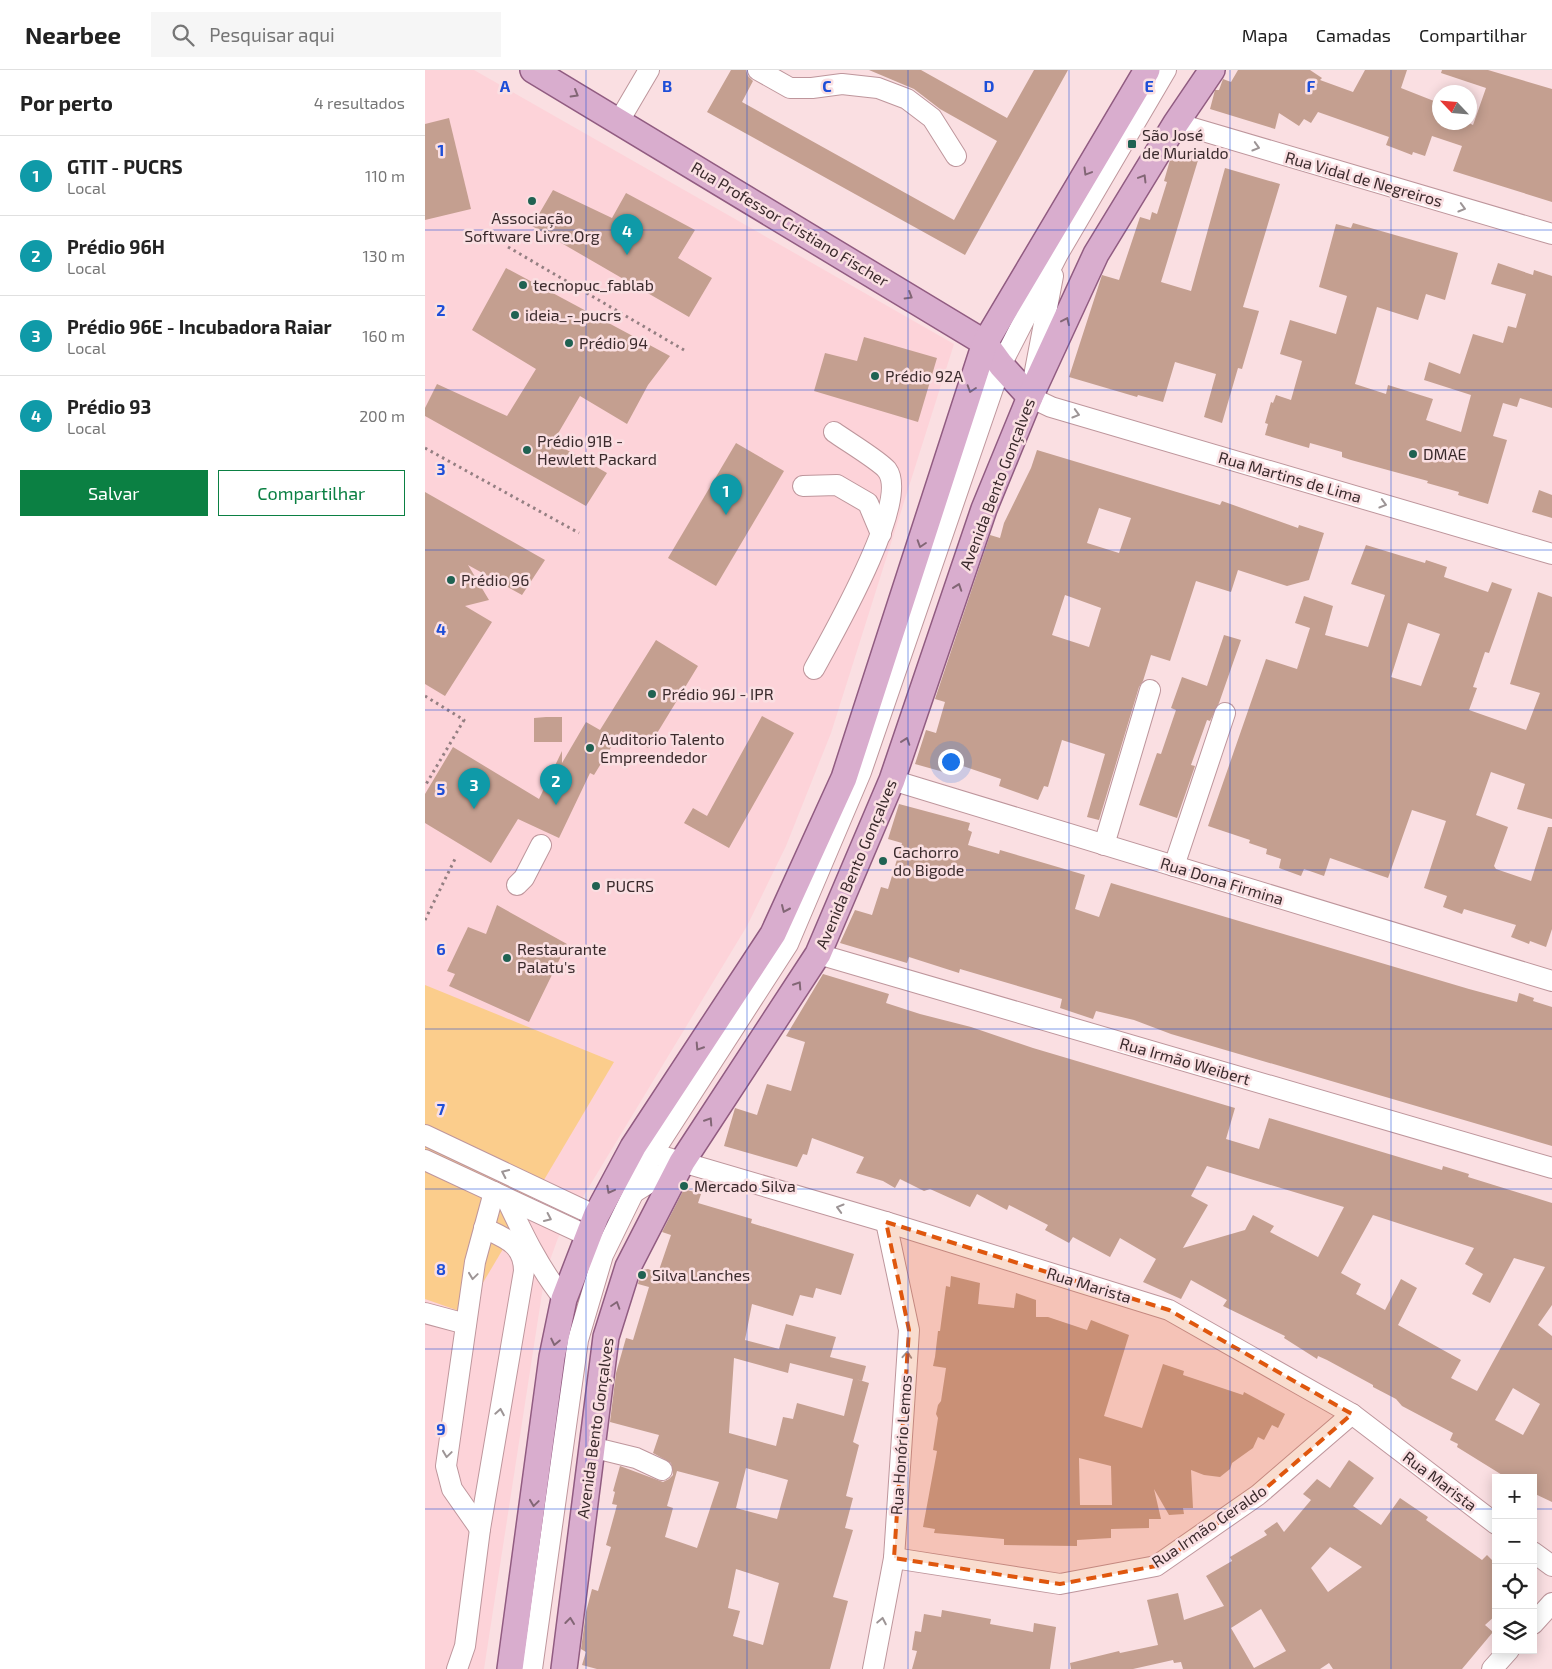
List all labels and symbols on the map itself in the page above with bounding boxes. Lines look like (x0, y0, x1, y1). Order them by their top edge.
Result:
text: A (500, 76, 511, 95)
text: B (662, 76, 672, 95)
text: C (822, 76, 832, 95)
text: D (984, 76, 995, 95)
text: E (1144, 76, 1154, 95)
text: F (1307, 76, 1316, 95)
north arrow (1432, 85, 1477, 130)
one-way arrow (570, 88, 579, 98)
place label: São José de Murialdo (1142, 125, 1229, 162)
marker: São José de Murialdo (1126, 138, 1138, 150)
text: 1 (438, 140, 444, 159)
one-way arrow (1251, 141, 1260, 151)
street label: Rua Vidal de Negreiros (1283, 147, 1445, 210)
street label: Rua Professor Cristiano Fischer (688, 157, 893, 290)
one-way arrow (1083, 167, 1093, 176)
one-way arrow (1136, 174, 1146, 183)
marker: Associação Software Livre.Org (526, 195, 538, 207)
one-way arrow (1458, 202, 1466, 212)
place label: Associação Software Livre.Org (464, 208, 600, 245)
pin: 4 (611, 214, 643, 255)
place label: tecnopuc_fablab (533, 275, 654, 294)
marker: tecnopuc_fablab (517, 279, 529, 291)
one-way arrow (903, 290, 912, 300)
text: 2 (436, 300, 446, 319)
place label: ideia_-_pucrs (525, 305, 621, 324)
marker: ideia_-_pucrs (509, 309, 521, 321)
one-way arrow (1059, 317, 1069, 326)
place label: Prédio 94 (579, 333, 648, 352)
marker: Prédio 94 (563, 337, 575, 349)
place label: Prédio 92A (885, 366, 963, 385)
marker: Prédio 92A (869, 370, 881, 382)
one-way arrow (966, 384, 976, 393)
street label: Avenida Bento Gonçalves (955, 395, 1039, 573)
one-way arrow (1071, 408, 1080, 419)
place label: Prédio 91B - Hewlett Packard (537, 431, 657, 468)
marker: Prédio 91B - Hewlett Packard (521, 444, 533, 456)
place label: DMAE (1423, 444, 1467, 463)
street label: Rua Martins de Lima (1216, 447, 1364, 506)
marker: DMAE (1407, 448, 1419, 460)
text: 3 (436, 459, 446, 478)
pin: 1 (710, 474, 742, 515)
one-way arrow (1378, 499, 1386, 509)
one-way arrow (916, 539, 926, 547)
place label: Prédio 96 (461, 570, 529, 589)
marker: Prédio 96 (445, 574, 457, 586)
one-way arrow (952, 583, 962, 592)
text: 4 (436, 619, 446, 638)
place label: Prédio 96J - IPR (662, 684, 774, 703)
marker: Prédio 96J - IPR (646, 688, 658, 700)
place label: Auditorio Talento Empreendedor (600, 729, 724, 766)
one-way arrow (900, 737, 910, 746)
marker: Auditorio Talento Empreendedor (584, 742, 596, 754)
your location (938, 749, 964, 775)
pin: 2 (540, 764, 572, 805)
pin: 3 (458, 768, 490, 809)
street label: Avenida Bento Gonçalves (811, 776, 901, 952)
text: 5 (437, 779, 446, 798)
place label: Cachorro do Bigode (893, 842, 964, 879)
street label: Rua Dona Firmina (1158, 853, 1286, 908)
marker: Cachorro do Bigode (877, 855, 889, 867)
place label: PUCRS (606, 876, 654, 895)
marker: PUCRS (590, 880, 602, 892)
one-way arrow (780, 904, 791, 913)
text: 6 (436, 939, 446, 958)
place label: Restaurante Palatu's (517, 939, 607, 976)
marker: Restaurante Palatu's (501, 952, 513, 964)
one-way arrow (792, 981, 801, 991)
street label: Rua Irmão Weibert (1118, 1033, 1253, 1088)
one-way arrow (696, 1041, 706, 1050)
text: 7 (437, 1099, 446, 1118)
one-way arrow (703, 1117, 712, 1127)
one-way arrow (501, 1168, 510, 1179)
place label: Mercado Silva (694, 1176, 796, 1195)
marker: Mercado Silva (678, 1180, 690, 1192)
one-way arrow (606, 1185, 616, 1194)
one-way arrow (836, 1204, 844, 1214)
one-way arrow (543, 1212, 552, 1223)
text: 8 (436, 1259, 446, 1278)
street label: Rua Marista (1044, 1263, 1134, 1306)
place label: Silva Lanches (652, 1265, 750, 1284)
marker: Silva Lanches (636, 1269, 648, 1281)
one-way arrow (468, 1272, 479, 1280)
one-way arrow (610, 1301, 620, 1309)
street label: Avenida Bento Gonçalves (572, 1336, 618, 1520)
one-way arrow (550, 1338, 561, 1347)
one-way arrow (901, 1351, 912, 1359)
street label: Rua Honório Lemos (886, 1374, 915, 1516)
one-way arrow (495, 1408, 505, 1417)
text: 9 (436, 1419, 446, 1438)
street label: Rua Marista (1400, 1447, 1481, 1515)
one-way arrow (443, 1450, 453, 1458)
street label: Rua Irmão Geraldo (1148, 1480, 1270, 1571)
one-way arrow (529, 1499, 539, 1508)
one-way arrow (564, 1616, 575, 1624)
one-way arrow (876, 1617, 887, 1625)

